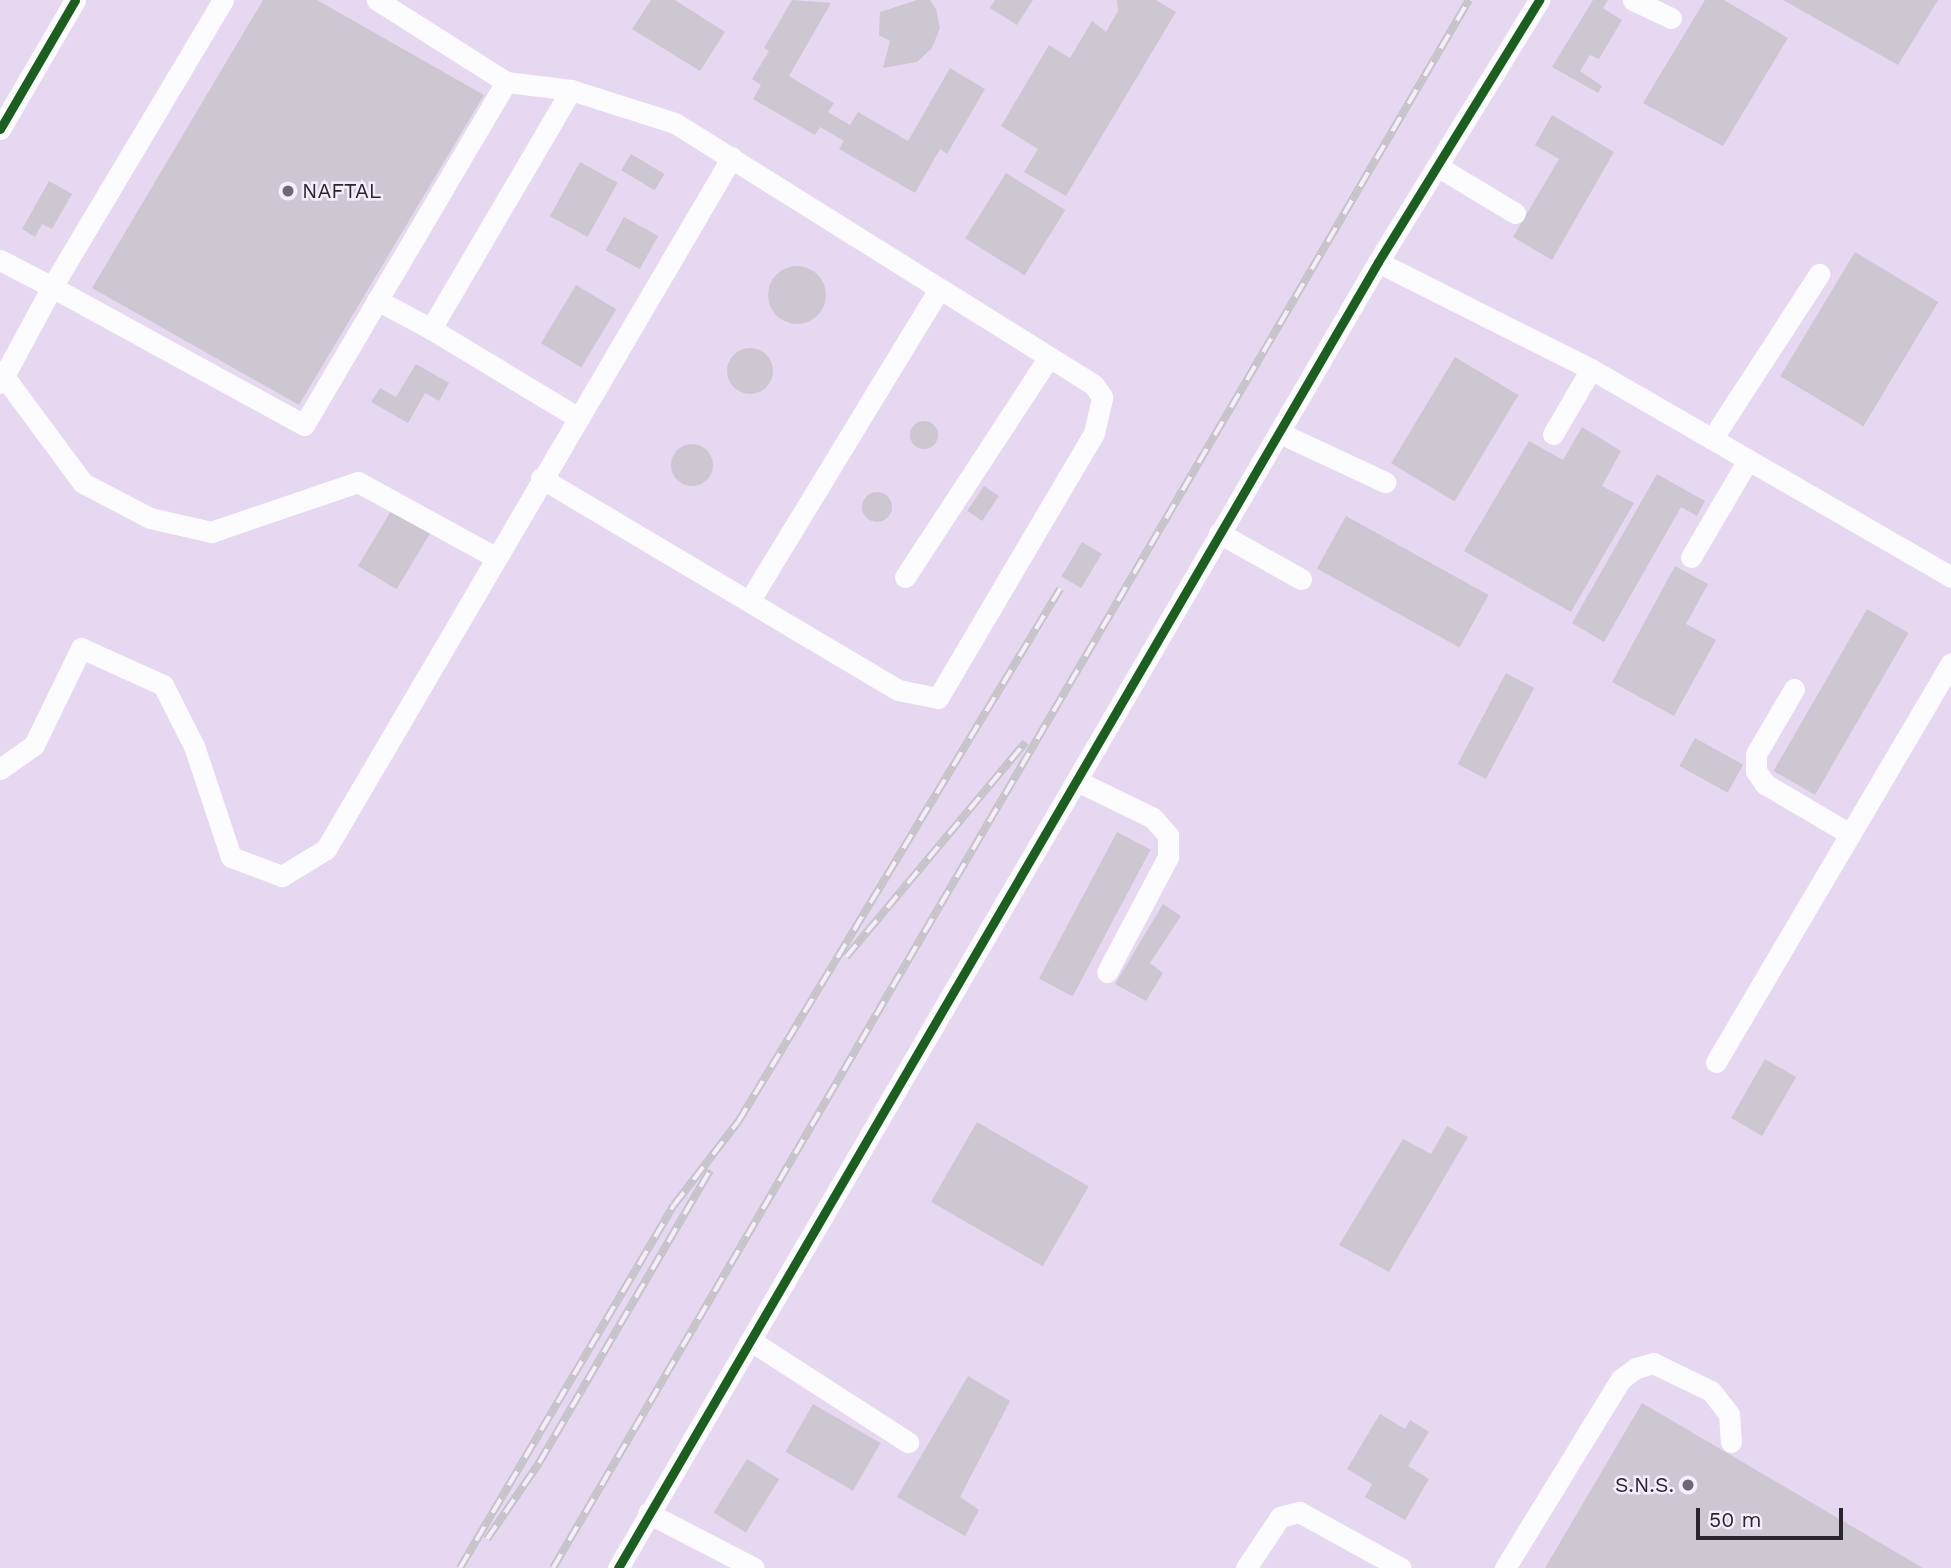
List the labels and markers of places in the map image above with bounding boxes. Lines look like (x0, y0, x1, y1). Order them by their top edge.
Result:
place label: NAFTAL (302, 178, 381, 204)
marker: NAFTAL (280, 183, 296, 199)
place label: S.N.S. (1615, 1472, 1674, 1498)
marker: S.N.S. (1680, 1477, 1696, 1493)

